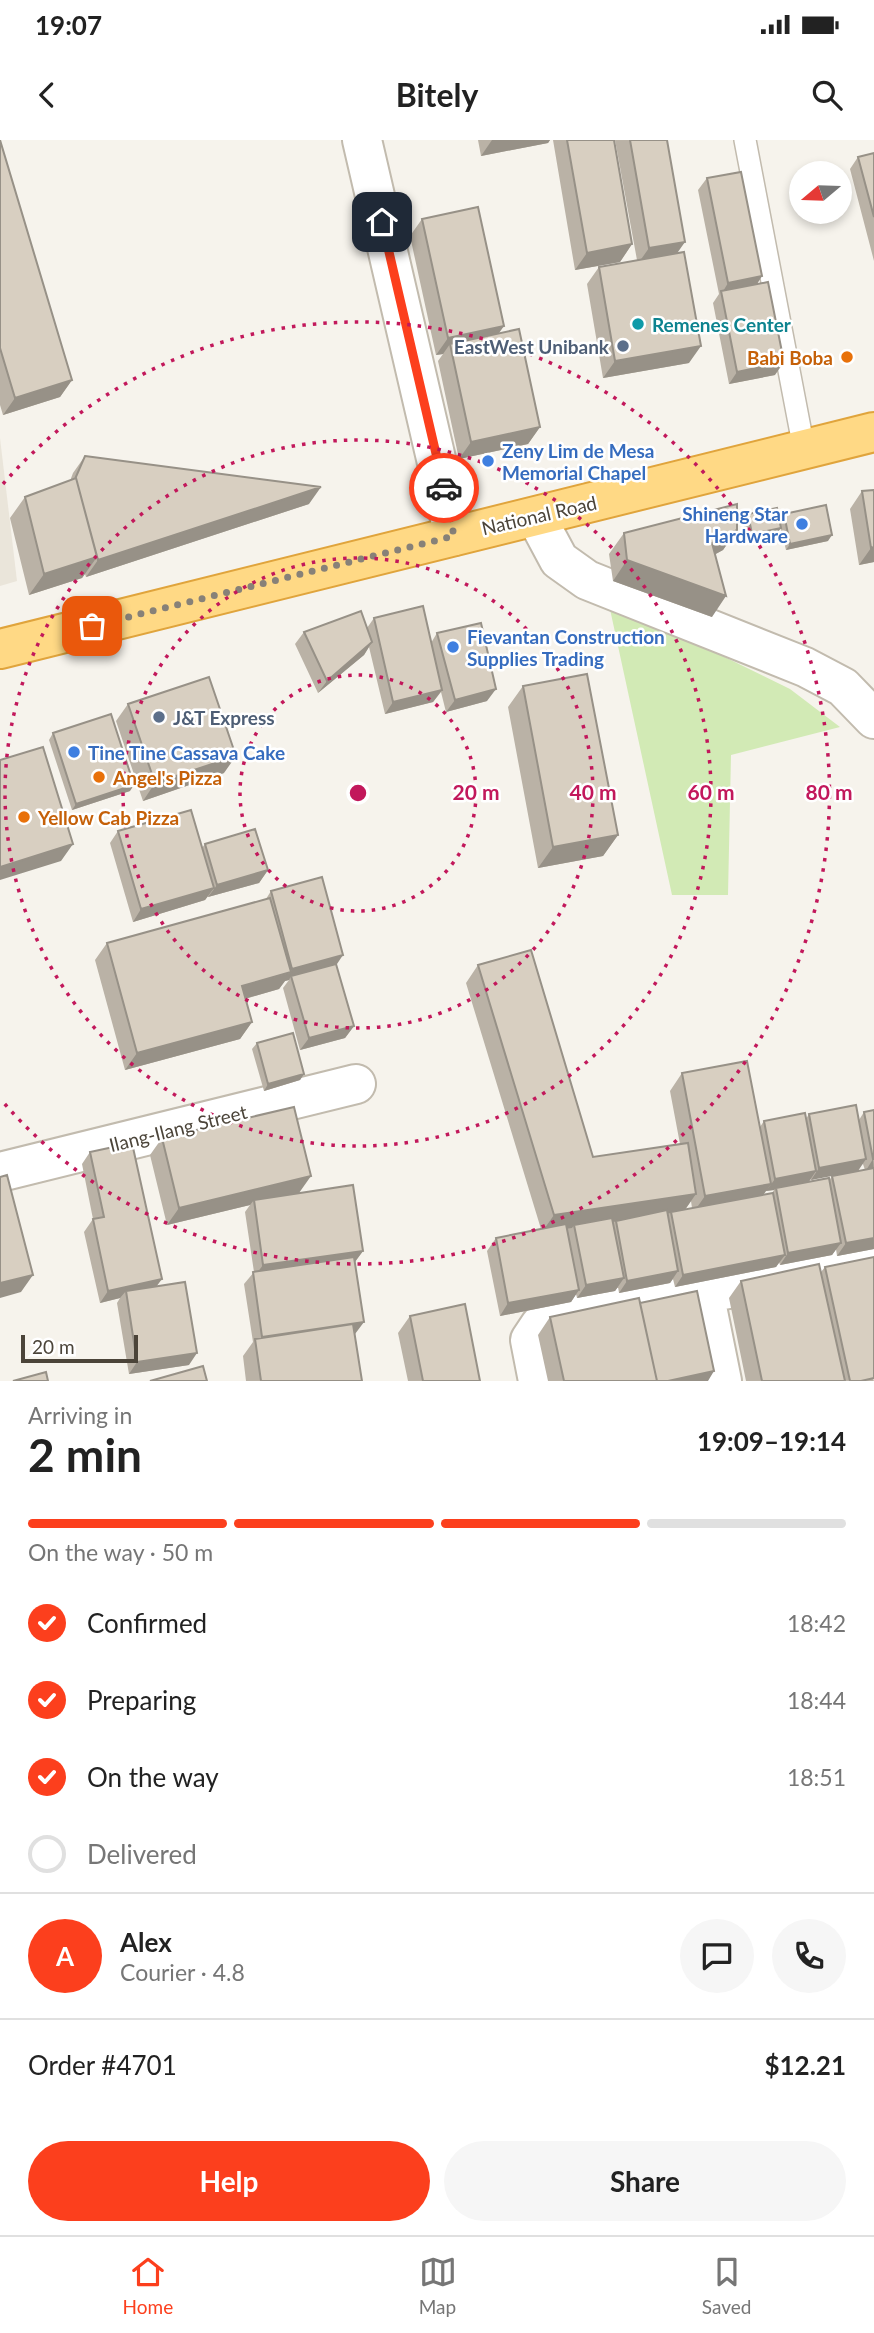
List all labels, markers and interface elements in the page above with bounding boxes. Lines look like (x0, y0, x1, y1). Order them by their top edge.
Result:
text: 19:07 (35, 9, 102, 41)
text: Bitely (396, 75, 478, 114)
icon: back (28, 76, 66, 114)
icon: search (808, 76, 846, 114)
north arrow (789, 161, 852, 224)
map controls (789, 161, 852, 224)
pin (352, 192, 412, 252)
icon: home (363, 203, 401, 241)
place label: Remenes Center (652, 313, 792, 336)
marker: Remenes Center (630, 316, 646, 332)
place label: EastWest Unibank (454, 335, 610, 358)
marker: EastWest Unibank (615, 338, 631, 354)
place label: Babi Boba (747, 346, 833, 369)
marker: Babi Boba (839, 349, 855, 365)
place label: Zeny Lim de Mesa Memorial Chapel (502, 439, 654, 484)
courier (409, 453, 479, 523)
marker: Zeny Lim de Mesa Memorial Chapel (480, 453, 496, 469)
icon: car (425, 469, 463, 507)
street label: National Road (479, 491, 599, 539)
place label: Shineng Star Hardware (682, 502, 789, 547)
marker: Shineng Star Hardware (794, 516, 810, 532)
pin (62, 596, 122, 656)
icon: bag (73, 607, 111, 645)
place label: Fievantan Construction Supplies Trading (467, 625, 665, 670)
marker: Fievantan Construction Supplies Trading (445, 639, 461, 655)
place label: J&T Express (173, 706, 275, 729)
marker: J&T Express (151, 709, 167, 725)
place label: Tine Tine Cassava Cake (88, 741, 285, 764)
marker: Tine Tine Cassava Cake (66, 744, 82, 760)
place label: Angel's Pizza (112, 766, 222, 789)
marker: Angel's Pizza (91, 769, 107, 785)
text: 20 m (452, 779, 500, 804)
text: 40 m (569, 779, 617, 804)
text: 60 m (687, 779, 735, 804)
text: 80 m (805, 779, 853, 804)
centre of rings (346, 781, 370, 805)
place label: Yellow Cab Pizza (37, 806, 179, 829)
marker: Yellow Cab Pizza (16, 809, 32, 825)
street label: Ilang-Ilang Street (107, 1100, 249, 1156)
scale bar (21, 1332, 138, 1364)
text: 20 m (32, 1335, 75, 1358)
text: Arriving in (28, 1401, 132, 1429)
text: 19:09–19:14 (697, 1425, 846, 1457)
text: 2 min (28, 1427, 142, 1482)
text: On the way · 50 m (28, 1538, 213, 1566)
icon: check (28, 1604, 66, 1642)
text: Confirmed (87, 1607, 207, 1639)
text: 18:42 (787, 1609, 846, 1637)
icon: check (28, 1681, 66, 1719)
text: Preparing (87, 1684, 196, 1716)
text: 18:44 (787, 1686, 846, 1714)
icon: check (28, 1758, 66, 1796)
text: On the way (87, 1761, 219, 1793)
text: 18:51 (787, 1763, 846, 1791)
text: Delivered (87, 1838, 197, 1870)
button: chat (680, 1919, 754, 1993)
button: phone (772, 1919, 846, 1993)
text: Alex (120, 1926, 172, 1958)
text: A (56, 1940, 74, 1972)
text: Courier · 4.8 (120, 1958, 245, 1986)
text: Order #4701 (28, 2049, 177, 2081)
text: $12.21 (764, 2049, 846, 2081)
button: Help (28, 2141, 430, 2221)
button: Share (444, 2141, 846, 2221)
tab: Home (123, 2253, 173, 2318)
tab: Map (419, 2253, 457, 2318)
tab: Saved (702, 2253, 751, 2318)

